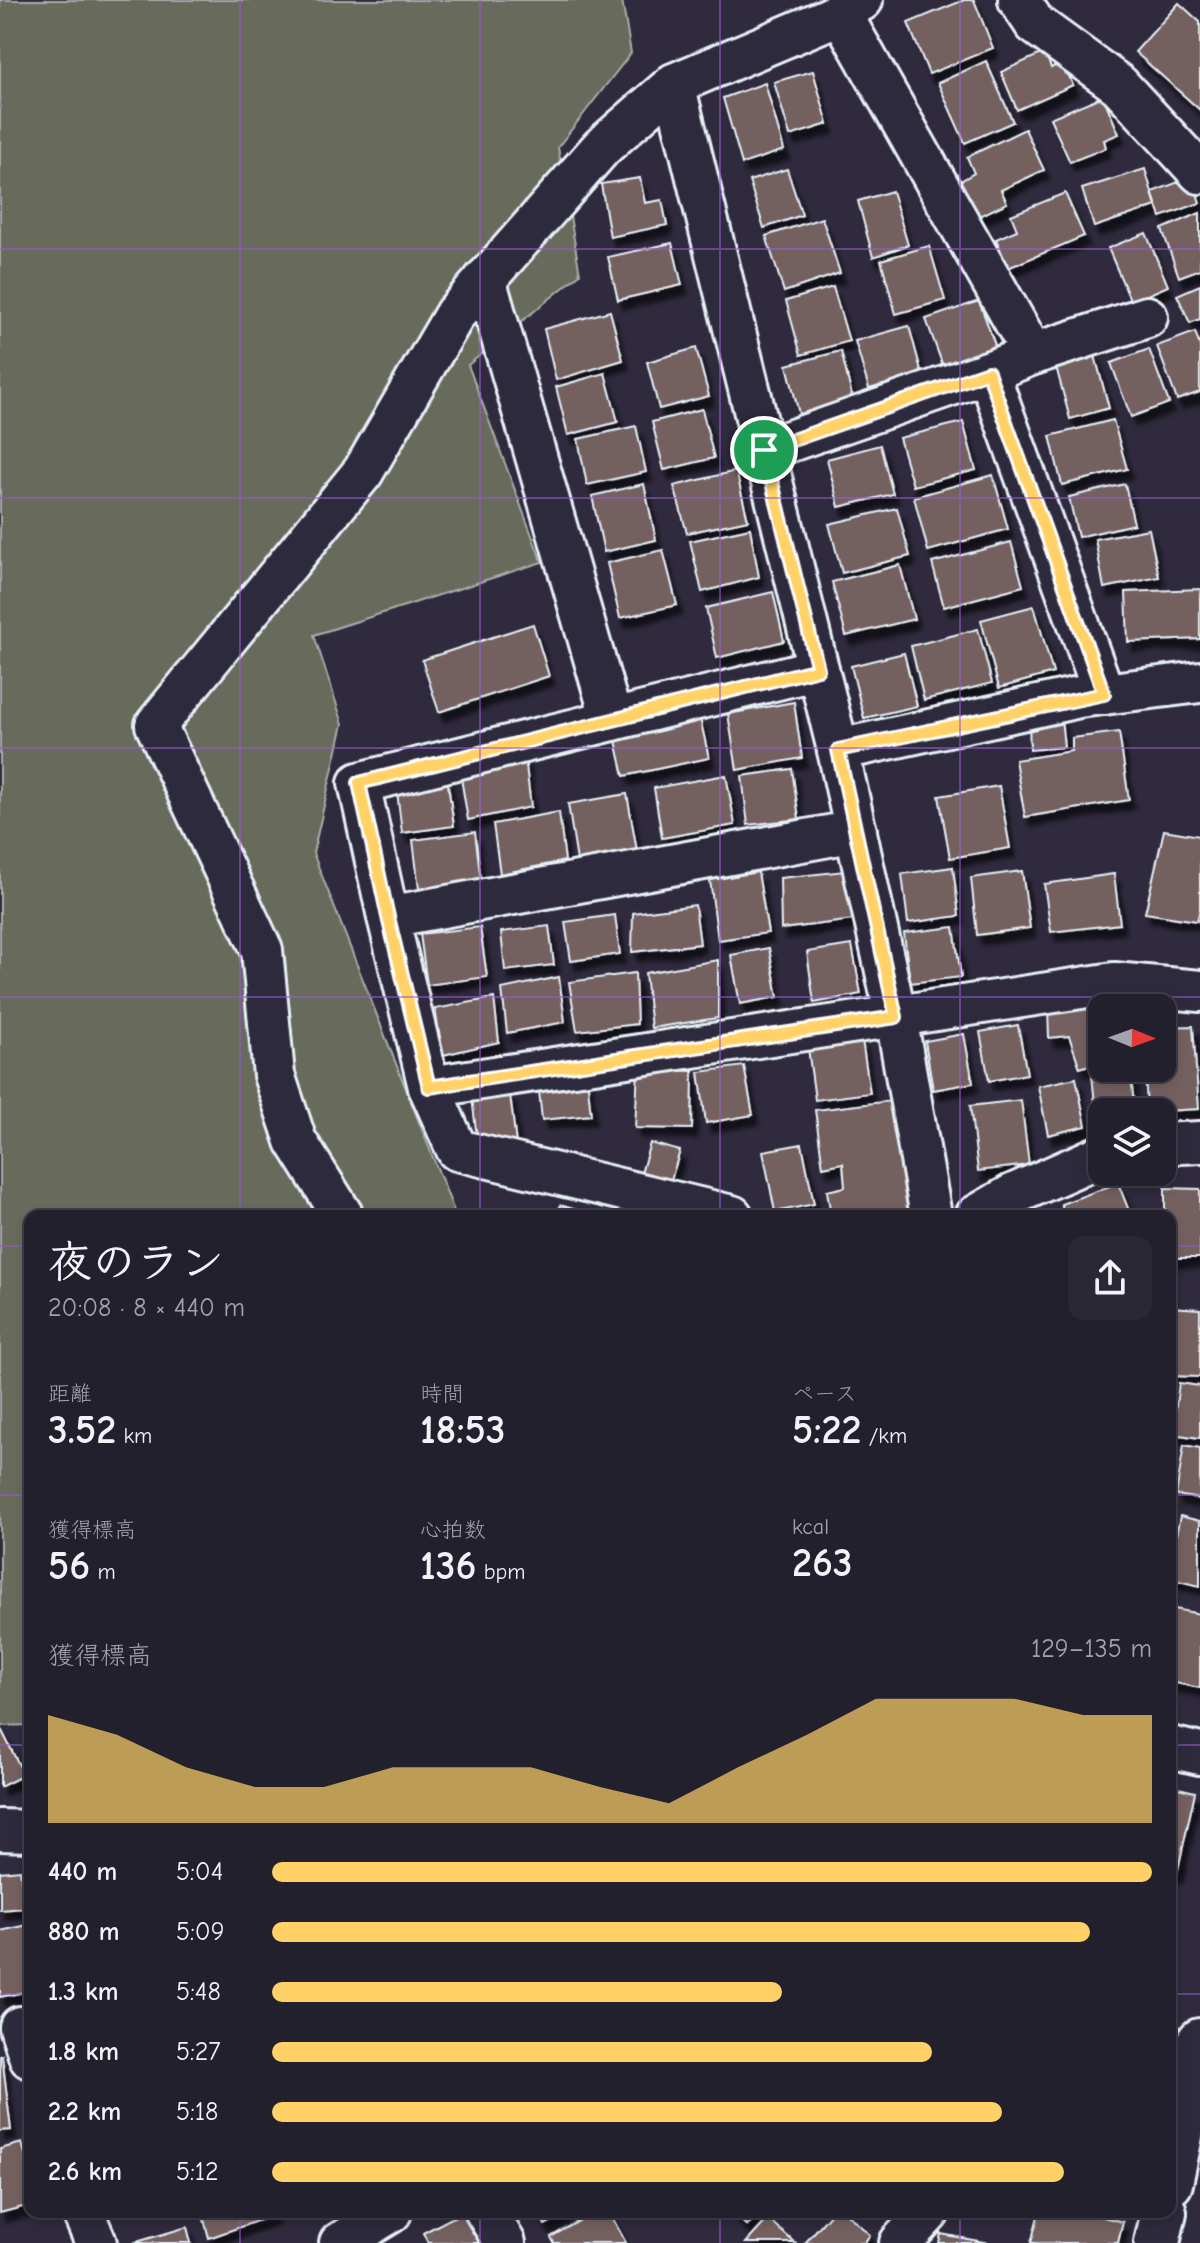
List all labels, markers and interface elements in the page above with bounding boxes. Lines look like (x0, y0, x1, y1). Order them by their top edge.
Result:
pin (730, 416, 798, 484)
icon: arrive (742, 428, 786, 472)
north arrow (1088, 994, 1176, 1082)
map controls (1088, 994, 1176, 1186)
button: layers (1088, 1098, 1176, 1186)
button: share (1068, 1236, 1152, 1320)
text: 夜のラン (48, 1237, 224, 1288)
text: 20:08 · 8 × 440 m (48, 1293, 245, 1323)
text: 距離 (48, 1381, 92, 1407)
text: 時間 (420, 1381, 464, 1407)
text: ペース (792, 1381, 857, 1407)
text: 3.52 (48, 1407, 116, 1453)
text: 18:53 (420, 1407, 505, 1453)
text: 5:22 (792, 1407, 861, 1453)
text: km (116, 1423, 152, 1449)
text: /km (861, 1423, 907, 1449)
text: kcal (792, 1514, 829, 1540)
text: 獲得標高 (48, 1517, 136, 1543)
text: 心拍数 (420, 1517, 486, 1543)
text: 263 (792, 1540, 853, 1586)
text: 56 (48, 1543, 90, 1589)
text: 136 (420, 1543, 476, 1589)
text: m (90, 1559, 116, 1585)
text: bpm (476, 1559, 525, 1585)
text: 129–135 m (1031, 1634, 1152, 1664)
text: 獲得標高 (48, 1641, 152, 1671)
text: 440 m (48, 1857, 117, 1887)
text: 5:04 (176, 1857, 223, 1887)
text: 880 m (48, 1917, 119, 1947)
text: 5:09 (176, 1917, 224, 1947)
text: 1.3 km (48, 1977, 118, 2007)
text: 5:48 (176, 1977, 221, 2007)
text: 1.8 km (48, 2037, 119, 2067)
text: 5:27 (176, 2037, 221, 2067)
text: 2.2 km (48, 2097, 121, 2127)
text: 5:18 (176, 2097, 218, 2127)
text: 2.6 km (48, 2157, 122, 2187)
text: 5:12 (176, 2157, 219, 2187)

